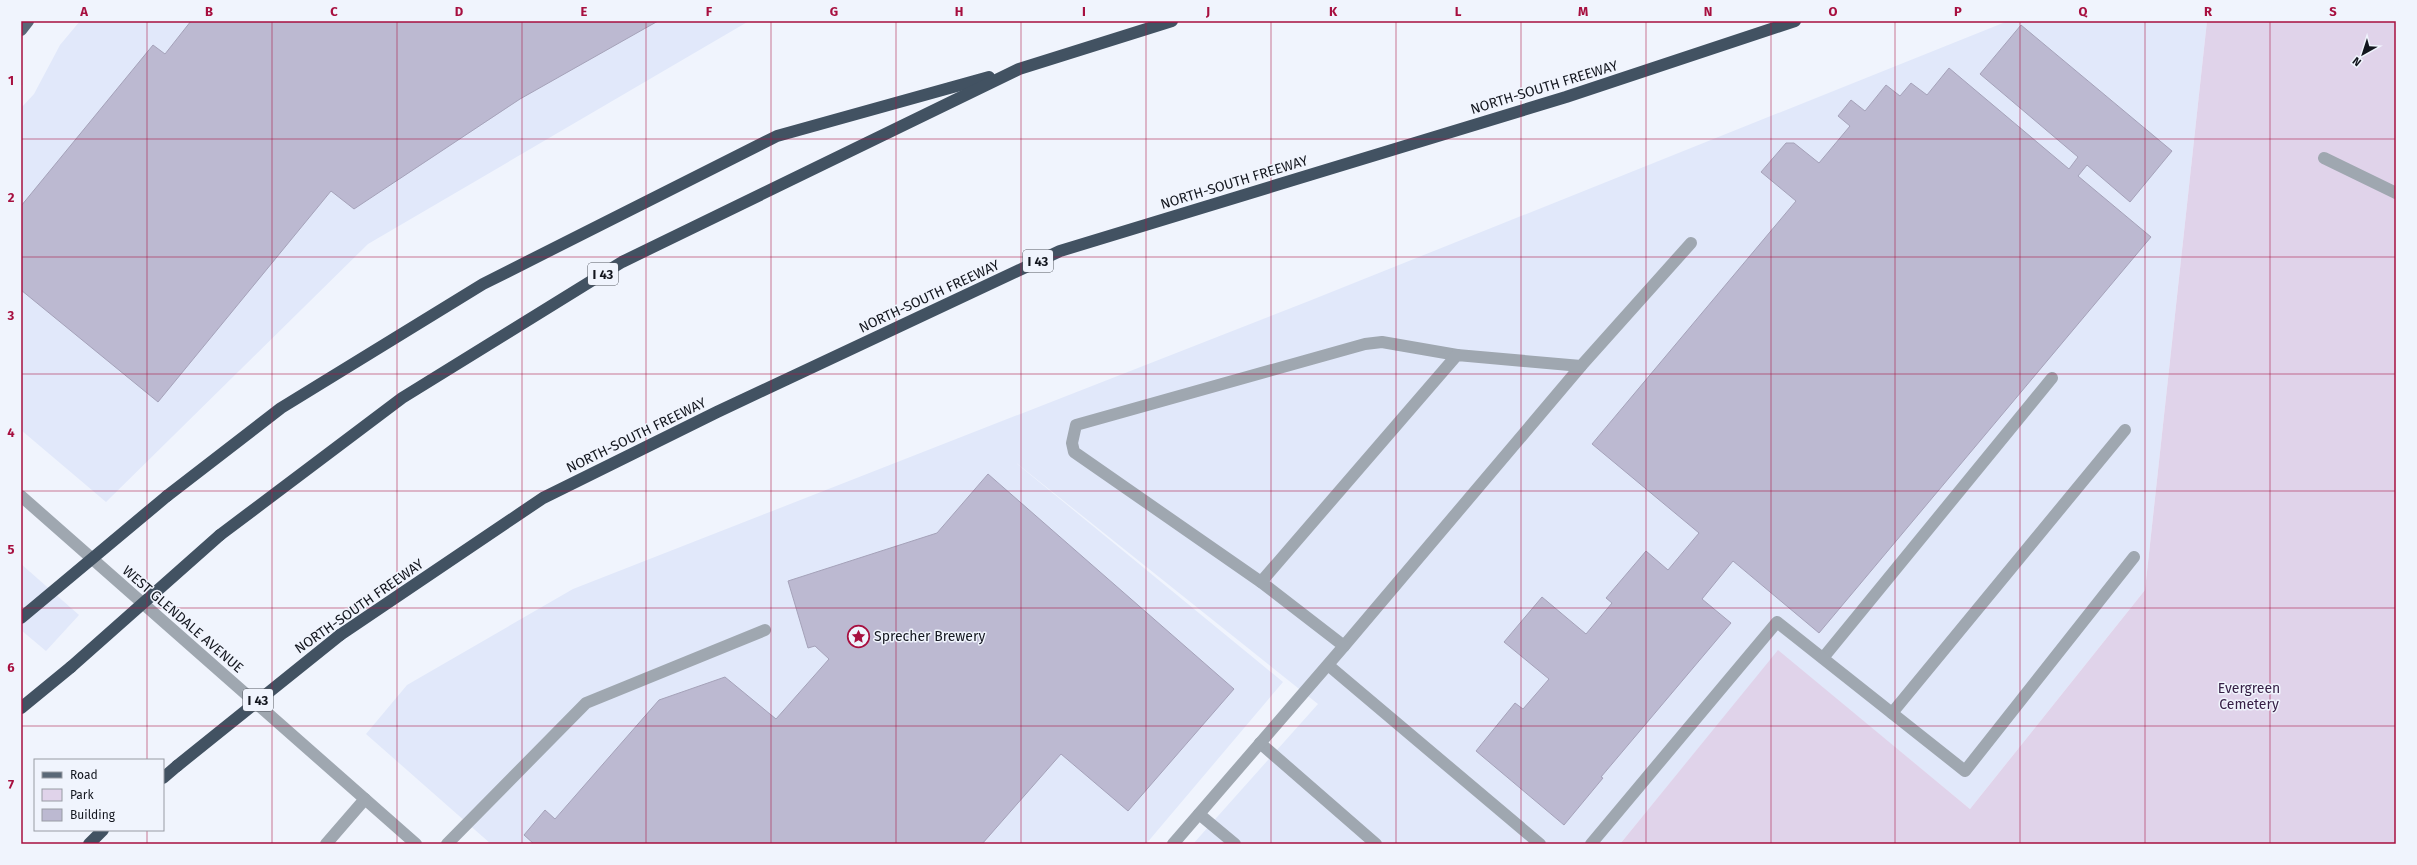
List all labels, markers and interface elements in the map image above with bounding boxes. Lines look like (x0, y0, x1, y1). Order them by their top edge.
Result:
text: A (79, 4, 88, 19)
text: B (205, 4, 213, 19)
text: C (330, 4, 338, 19)
text: D (455, 4, 464, 19)
text: E (581, 4, 588, 19)
text: F (706, 4, 713, 19)
text: G (830, 4, 838, 19)
text: H (955, 4, 963, 19)
text: I (1082, 4, 1086, 19)
text: J (1205, 4, 1210, 19)
text: K (1329, 4, 1338, 19)
text: L (1455, 4, 1462, 19)
text: M (1578, 4, 1588, 19)
text: N (1704, 4, 1712, 19)
text: O (1829, 4, 1838, 19)
text: P (1954, 4, 1962, 19)
text: Q (2079, 4, 2089, 19)
text: R (2204, 4, 2213, 19)
text: S (2329, 4, 2337, 19)
north arrow (2343, 34, 2383, 74)
text: N (2350, 54, 2364, 69)
street label: NORTH-SOUTH FREEWAY (1468, 57, 1620, 118)
text: 1 (8, 73, 14, 88)
street label: NORTH-SOUTH FREEWAY (1158, 152, 1310, 213)
text: 2 (8, 190, 15, 205)
road number: I 43 (1023, 250, 1053, 272)
street label: NORTH-SOUTH FREEWAY (856, 256, 1003, 337)
road number: I 43 (588, 263, 618, 285)
text: 3 (7, 308, 15, 323)
street label: NORTH-SOUTH FREEWAY (564, 394, 709, 477)
text: 4 (7, 425, 15, 440)
text: 5 (8, 542, 15, 557)
street label: NORTH-SOUTH FREEWAY (292, 555, 427, 657)
street label: WEST GLENDALE AVENUE (119, 562, 247, 676)
place icon: Sprecher Brewery (846, 623, 872, 649)
place label: Sprecher Brewery (874, 628, 985, 645)
text: 6 (7, 660, 15, 675)
park label: Evergreen Cemetery (2218, 680, 2280, 713)
road number: I 43 (243, 689, 273, 711)
legend (34, 759, 164, 831)
text: Road (70, 768, 98, 782)
text: 7 (8, 777, 14, 792)
text: Park (70, 788, 94, 802)
text: Building (70, 808, 116, 822)

